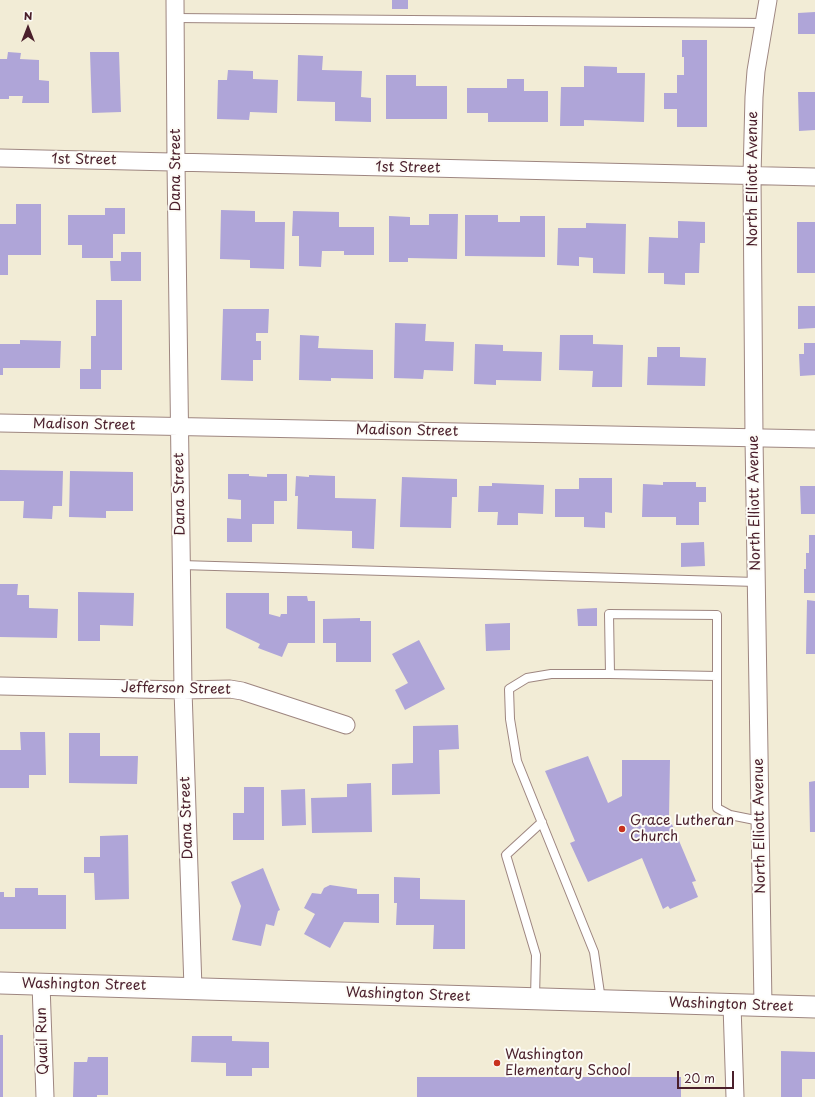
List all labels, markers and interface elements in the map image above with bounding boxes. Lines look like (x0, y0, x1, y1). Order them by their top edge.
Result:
text: N (24, 7, 32, 24)
north arrow (8, 8, 48, 48)
street label: North Elliott Avenue (745, 111, 761, 247)
street label: Dana Street (168, 129, 184, 211)
street label: 1st Street (51, 151, 117, 169)
street label: 1st Street (375, 159, 441, 177)
street label: Madison Street (33, 416, 135, 434)
street label: Madison Street (356, 422, 458, 440)
street label: North Elliott Avenue (745, 435, 765, 571)
street label: Dana Street (171, 452, 189, 536)
street label: Jefferson Street (121, 680, 231, 698)
street label: North Elliott Avenue (750, 758, 770, 894)
street label: Dana Street (177, 776, 197, 860)
place label: Grace Lutheran Church (630, 813, 734, 846)
marker: Grace Lutheran Church (617, 824, 627, 834)
street label: Washington Street (22, 976, 146, 994)
street label: Washington Street (345, 984, 471, 1006)
street label: Washington Street (668, 994, 794, 1016)
street label: Quail Run (33, 1007, 53, 1075)
place label: Washington Elementary School (505, 1047, 631, 1080)
marker: Washington Elementary School (492, 1058, 502, 1068)
scale bar (679, 1063, 736, 1089)
text: 20 m (684, 1069, 715, 1087)

